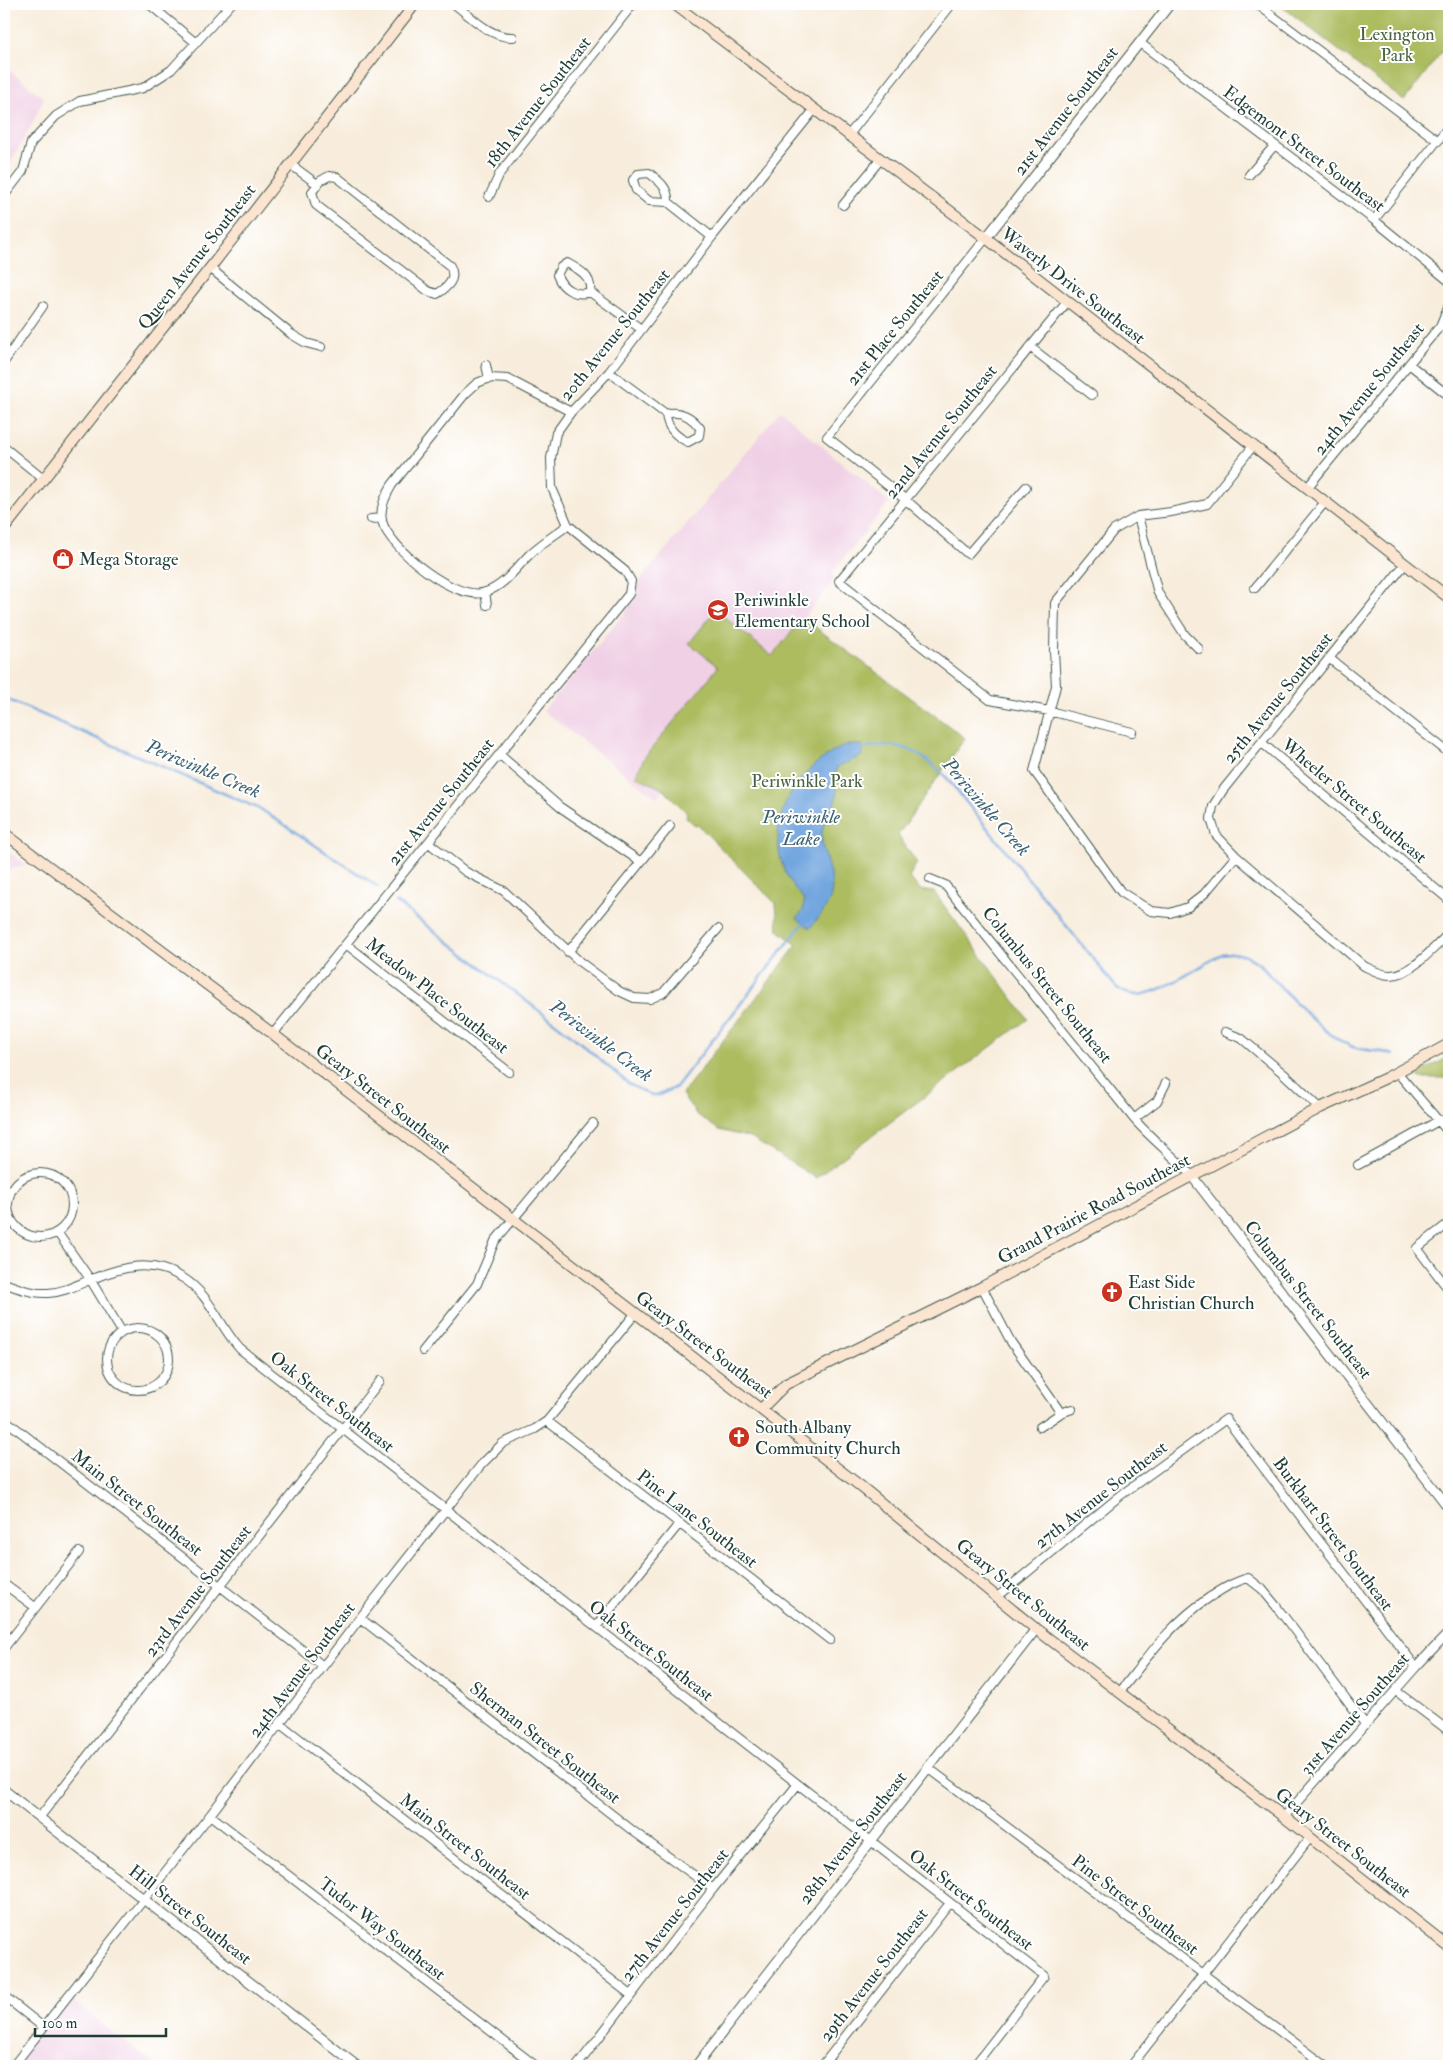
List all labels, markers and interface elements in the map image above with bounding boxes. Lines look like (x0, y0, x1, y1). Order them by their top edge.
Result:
park label: Lexington Park (1359, 23, 1435, 67)
street label: 18th Avenue Southeast (480, 32, 596, 172)
street label: 21st Avenue Southeast (1008, 42, 1124, 180)
street label: Edgemont Street Southeast (1218, 81, 1390, 218)
street label: Queen Avenue Southeast (133, 179, 261, 334)
street label: Waverly Drive Southeast (995, 222, 1150, 350)
street label: 20th Avenue Southeast (555, 264, 675, 406)
street label: 21st Place Southeast (841, 265, 949, 391)
street label: 24th Avenue Southeast (1308, 318, 1430, 460)
street label: 22nd Avenue Southeast (880, 360, 1002, 504)
shop icon: Mega Storage (51, 547, 75, 571)
place label: Mega Storage (79, 548, 179, 571)
place label: Periwinkle Elementary School (734, 589, 870, 633)
school or university icon: Periwinkle Elementary School (706, 598, 730, 622)
street label: 25th Avenue Southeast (1218, 628, 1338, 768)
street label: 21st Avenue Southeast (383, 733, 500, 870)
street label: Wheeler Street Southeast (1276, 733, 1432, 869)
water label: Periwinkle Creek (141, 734, 264, 804)
water label: Periwinkle Creek (936, 752, 1035, 861)
park label: Periwinkle Park (751, 770, 863, 793)
water label: Periwinkle Lake (761, 805, 841, 851)
street label: Columbus Street Southeast (977, 902, 1117, 1068)
street label: Meadow Place Southeast (361, 933, 513, 1059)
water label: Periwinkle Creek (544, 994, 657, 1087)
street label: Geary Street Southeast (311, 1039, 456, 1159)
street label: Grand Prairie Road Southeast (994, 1148, 1194, 1270)
street label: Columbus Street Southeast (1239, 1216, 1377, 1384)
place label: East Side Christian Church (1128, 1271, 1255, 1315)
church icon: East Side Christian Church (1100, 1280, 1124, 1304)
street label: Geary Street Southeast (631, 1286, 777, 1404)
street label: Oak Street Southeast (265, 1346, 399, 1458)
place label: South Albany Community Church (755, 1416, 901, 1460)
church icon: South Albany Community Church (727, 1425, 751, 1449)
street label: 27th Avenue Southeast (1030, 1436, 1172, 1554)
street label: Main Street Southeast (67, 1445, 207, 1561)
street label: Burkhart Street Southeast (1268, 1452, 1398, 1616)
street label: Pine Lane Southeast (632, 1465, 762, 1573)
street label: 23rd Avenue Southeast (139, 1520, 257, 1662)
street label: Geary Street Southeast (951, 1534, 1095, 1656)
street label: Oak Street Southeast (584, 1595, 718, 1707)
street label: 24th Avenue Southeast (243, 1597, 361, 1742)
street label: 31st Avenue Southeast (1295, 1648, 1415, 1780)
street label: Sherman Street Southeast (465, 1677, 625, 1809)
street label: 28th Avenue Southeast (794, 1767, 912, 1909)
street label: Geary Street Southeast (1271, 1783, 1416, 1903)
street label: Main Street Southeast (395, 1789, 535, 1905)
street label: 27th Avenue Southeast (616, 1844, 734, 1986)
street label: Oak Street Southeast (904, 1844, 1038, 1956)
street label: Pine Street Southeast (1067, 1850, 1203, 1960)
street label: Hill Street Southeast (124, 1860, 256, 1970)
street label: Tudor Way Southeast (314, 1872, 450, 1986)
street label: 29th Avenue Southeast (815, 1903, 933, 2046)
scale bar (35, 2005, 166, 2037)
text: 100 m (42, 2014, 78, 2033)

